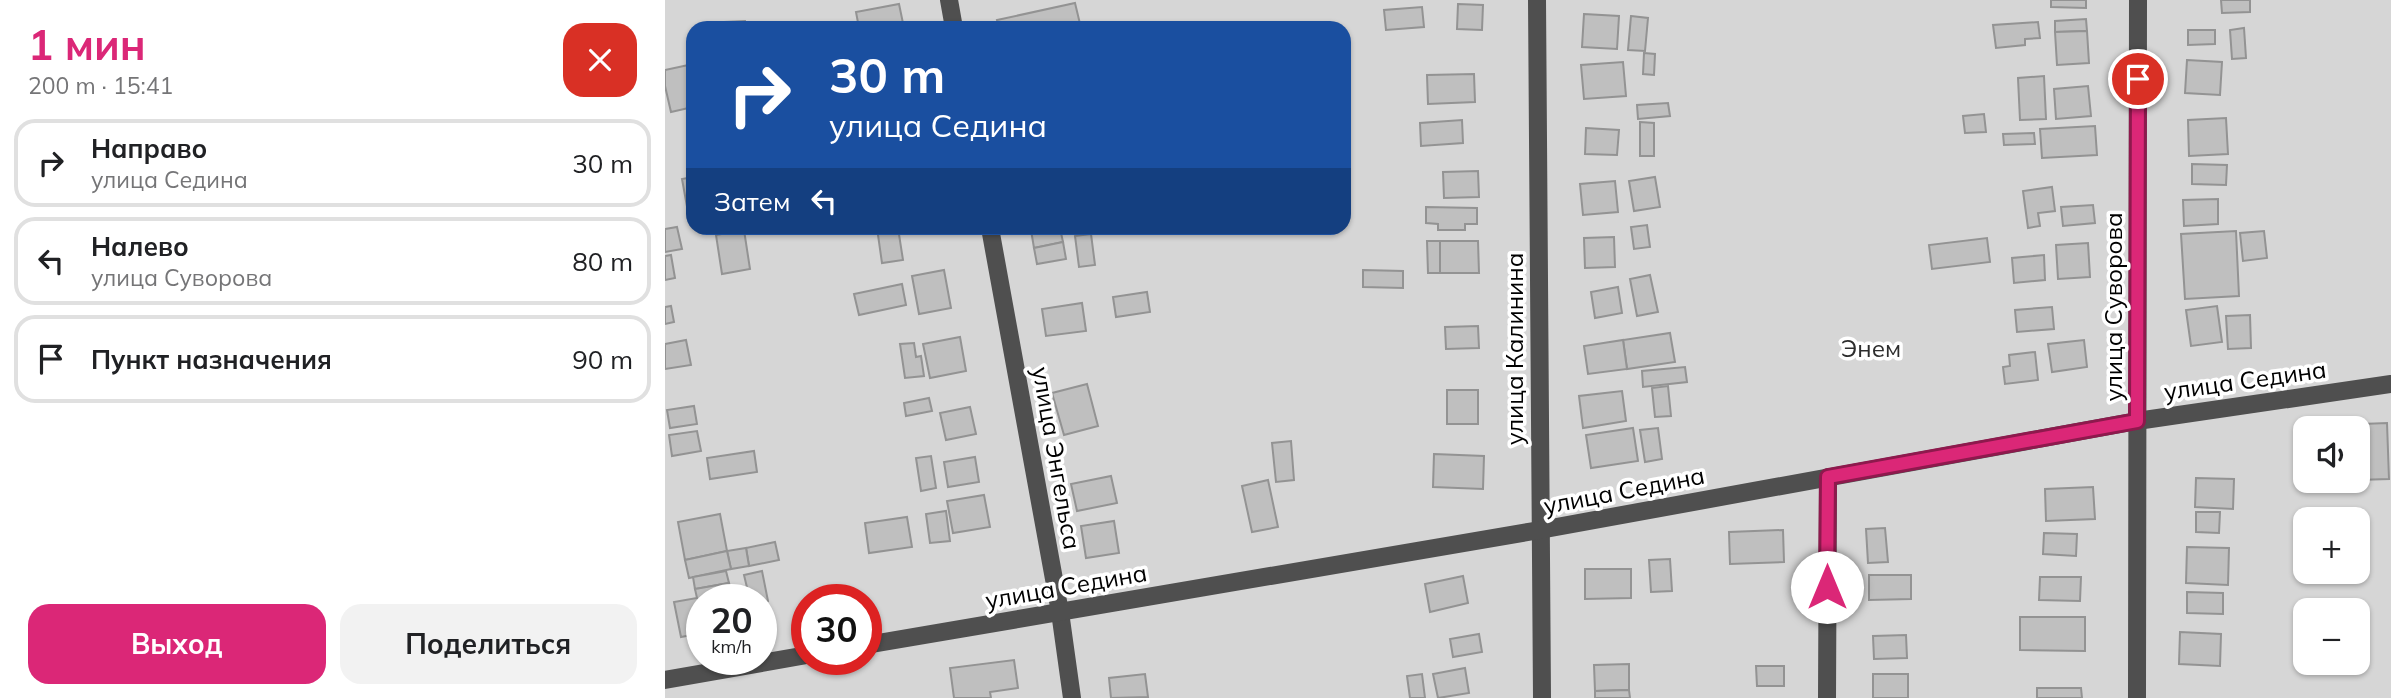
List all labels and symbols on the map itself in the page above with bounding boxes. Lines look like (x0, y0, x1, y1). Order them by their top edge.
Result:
pin (2108, 49, 2168, 109)
street label: улица Суворова (2098, 212, 2128, 402)
street label: улица Калинина (1499, 253, 1529, 445)
park label: Энем (1841, 333, 1901, 363)
street label: улица Седина (2162, 354, 2328, 406)
street label: улица Энгельса (1026, 364, 1088, 552)
street label: улица Седина (1541, 460, 1707, 520)
position arrow (1790, 550, 1864, 624)
street label: улица Седина (983, 557, 1149, 615)
speed limit sign: 30 (791, 584, 882, 675)

